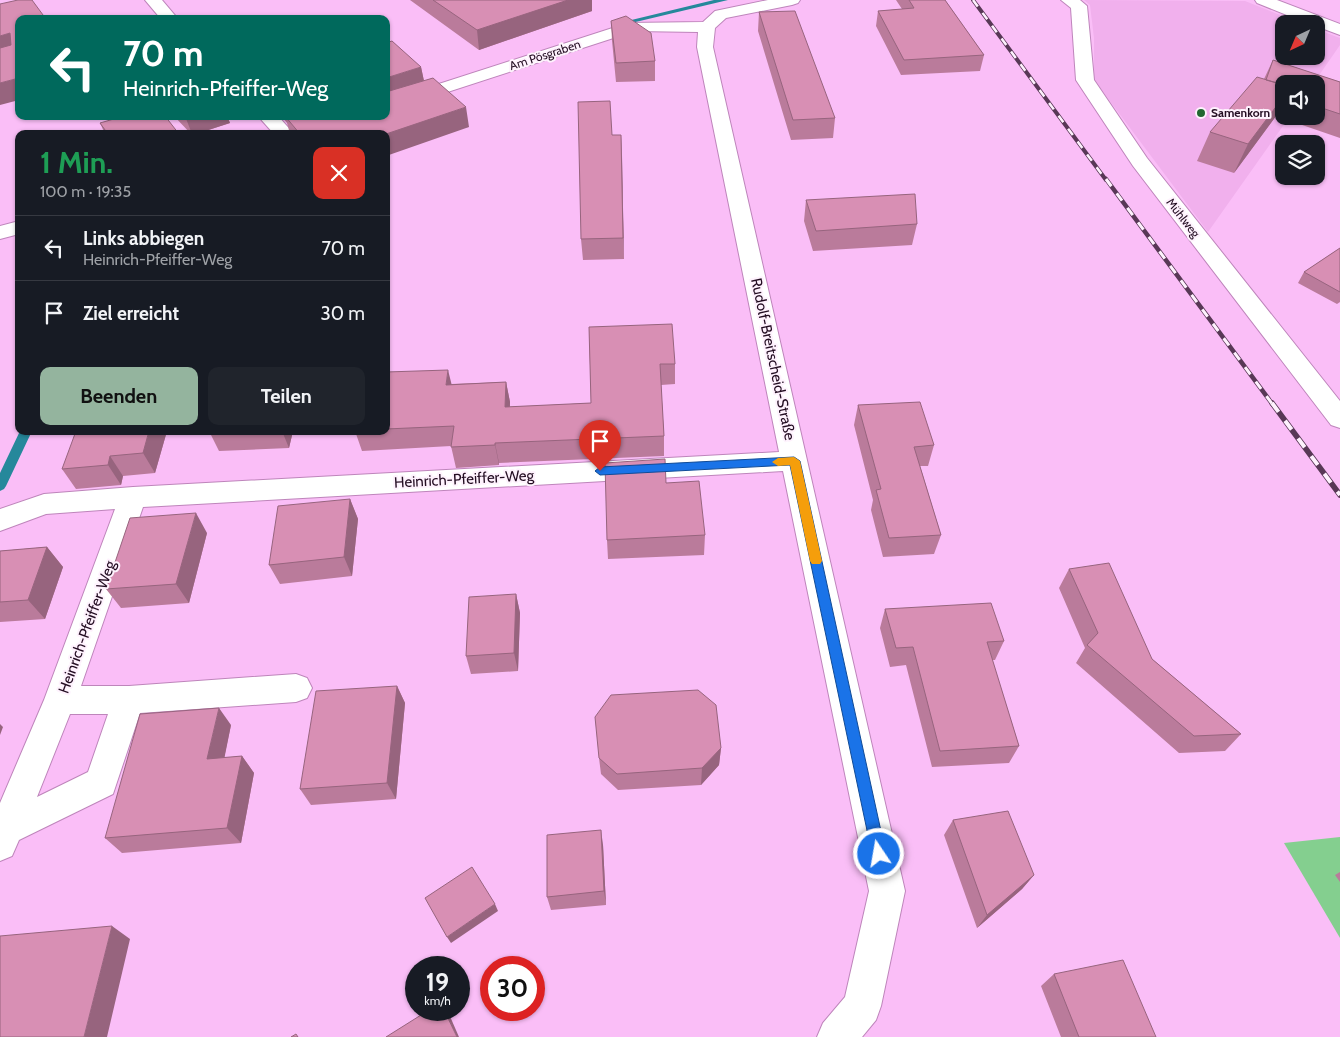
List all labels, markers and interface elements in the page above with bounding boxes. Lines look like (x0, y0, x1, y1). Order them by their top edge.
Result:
north arrow (1275, 15, 1325, 65)
map controls (1275, 15, 1325, 185)
text: 70 m (123, 32, 204, 75)
icon: left (40, 35, 105, 100)
street label: Am Pösgraben (507, 36, 583, 73)
text: Heinrich-Pfeiffer-Weg (123, 75, 328, 102)
button: sound (1275, 75, 1325, 125)
place label: Samenkorn (1211, 105, 1270, 120)
marker: Samenkorn (1195, 107, 1207, 119)
button: layers (1275, 135, 1325, 185)
text: 1 Min. (40, 144, 113, 181)
button: close (313, 147, 365, 199)
text: 100 m · 19:35 (40, 182, 131, 201)
street label: Mühlweg (1163, 195, 1204, 241)
text: Links abbiegen (83, 227, 204, 250)
icon: left (40, 234, 68, 262)
text: 70 m (321, 237, 365, 260)
text: Heinrich-Pfeiffer-Weg (83, 250, 232, 269)
street label: Rudolf-Breitscheid-Straße (747, 276, 799, 442)
icon: arrive (40, 299, 68, 327)
text: Ziel erreicht (83, 302, 179, 325)
text: 30 m (321, 302, 365, 325)
button: Beenden (40, 367, 198, 425)
button: Teilen (208, 367, 365, 425)
pin (579, 420, 621, 471)
icon: arrive (586, 427, 614, 455)
street label: Heinrich-Pfeiffer-Weg (394, 466, 535, 492)
street label: Heinrich-Pfeiffer-Weg (55, 558, 120, 696)
position arrow (852, 827, 904, 879)
speed limit sign: 30 (480, 956, 545, 1021)
text: 19 (426, 967, 449, 997)
text: km/h (424, 993, 451, 1008)

